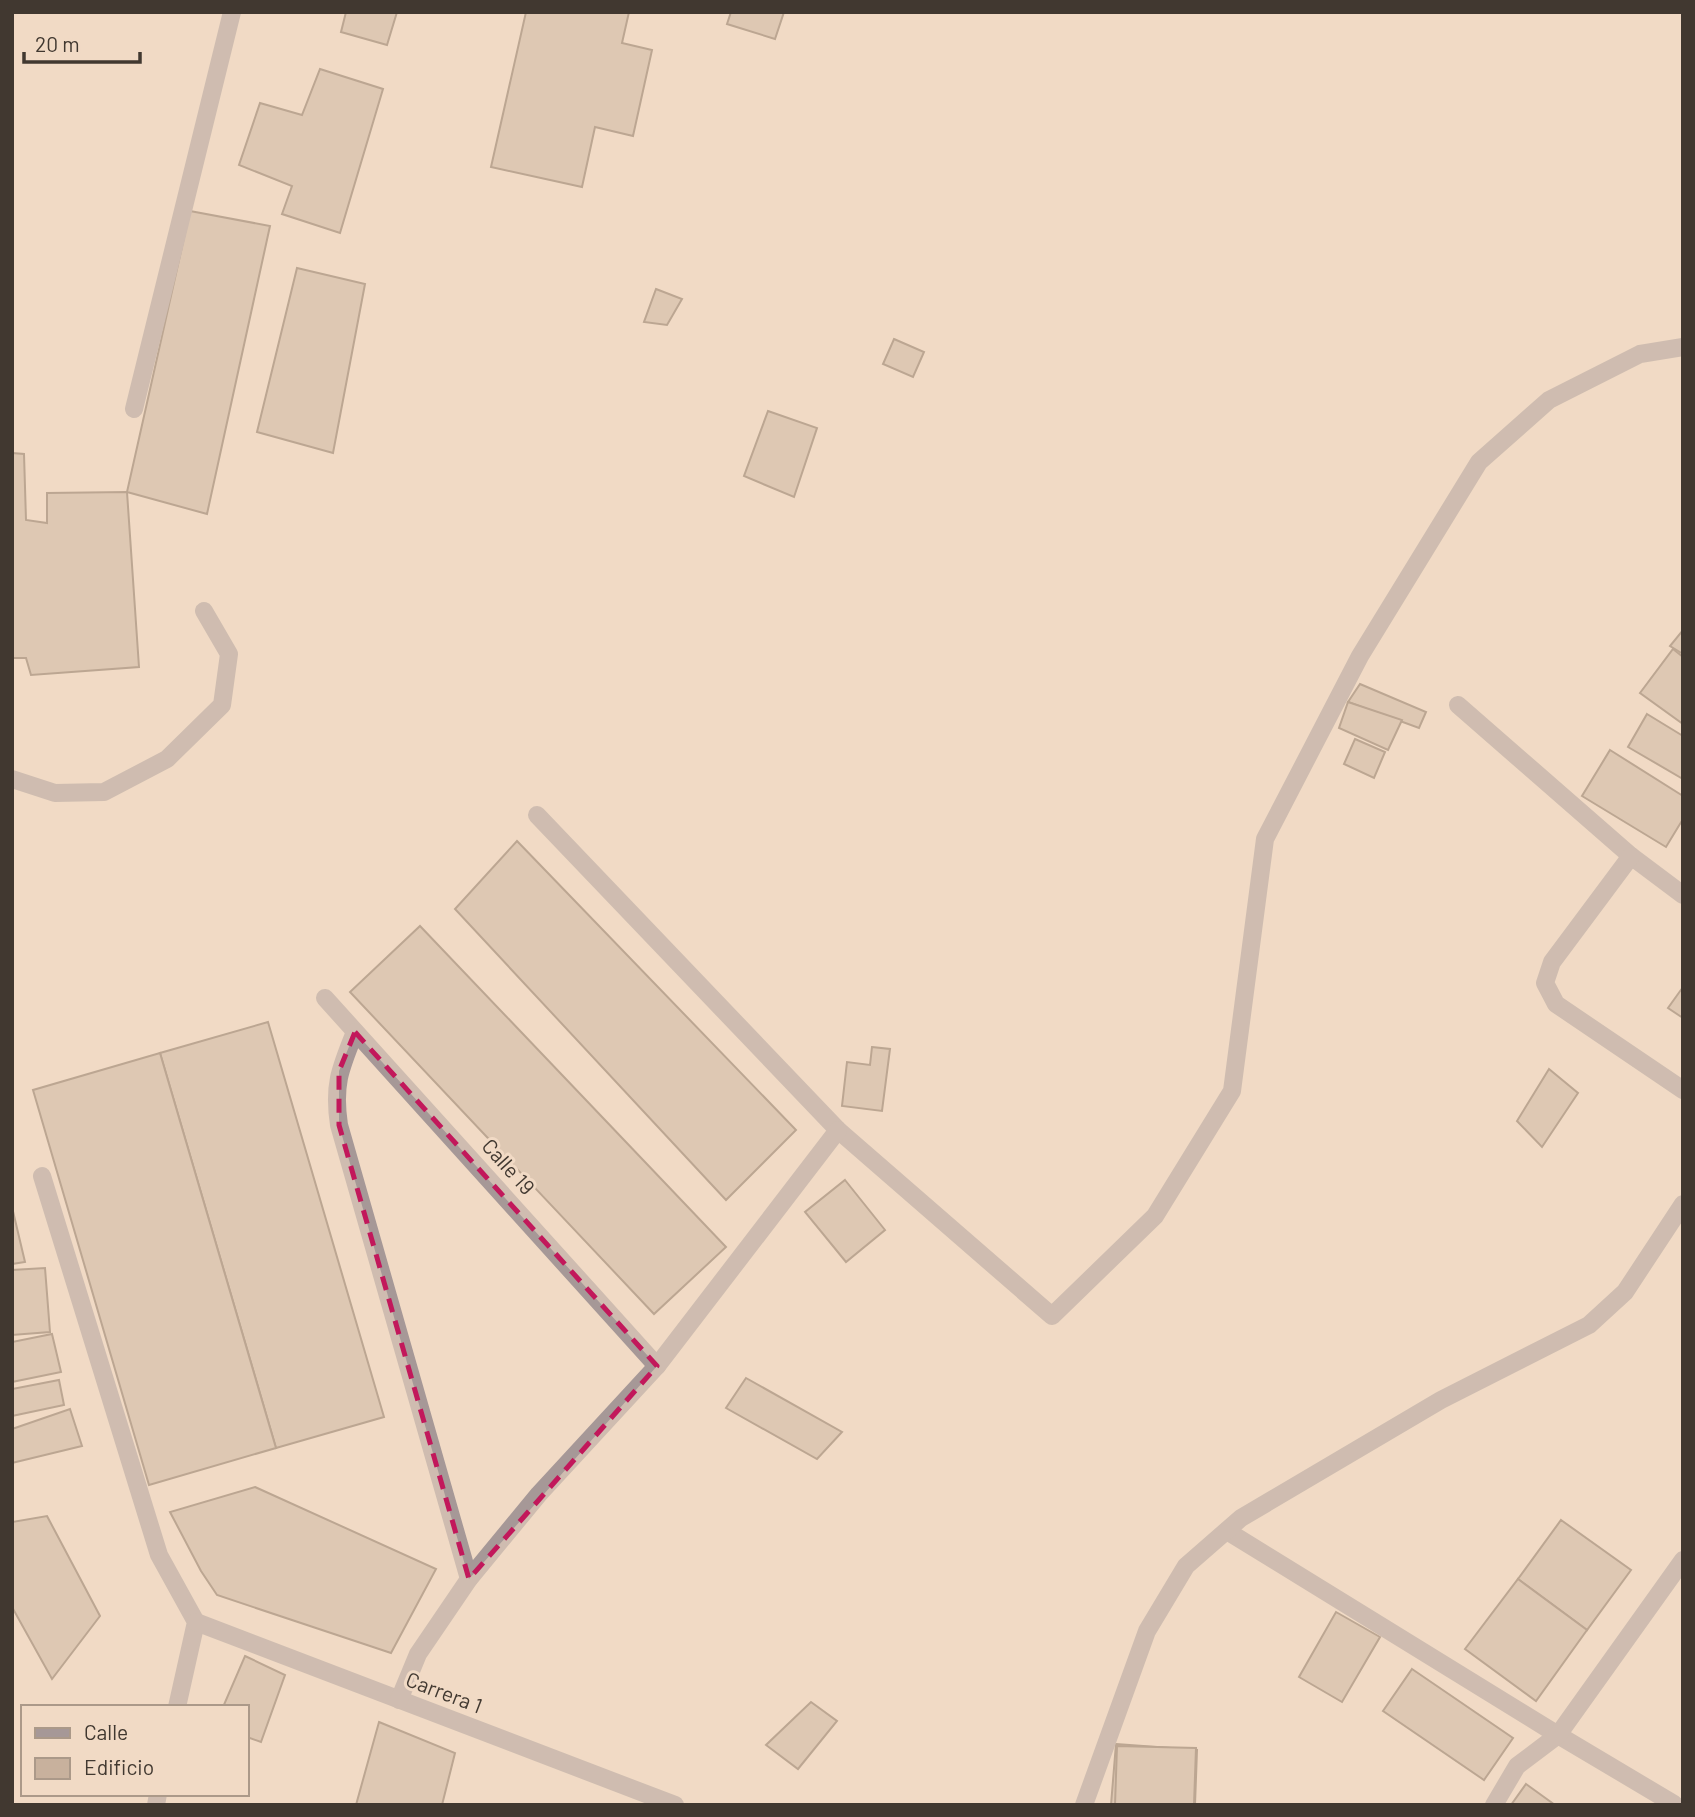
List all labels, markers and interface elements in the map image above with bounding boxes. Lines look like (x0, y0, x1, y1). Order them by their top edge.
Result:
scale bar (24, 21, 140, 65)
text: 20 m (35, 31, 80, 56)
street label: Calle 19 (478, 1133, 541, 1199)
street label: Carrera 1 (403, 1666, 486, 1718)
legend (21, 1705, 248, 1796)
text: Calle (84, 1719, 128, 1744)
text: Edificio (84, 1754, 154, 1779)

